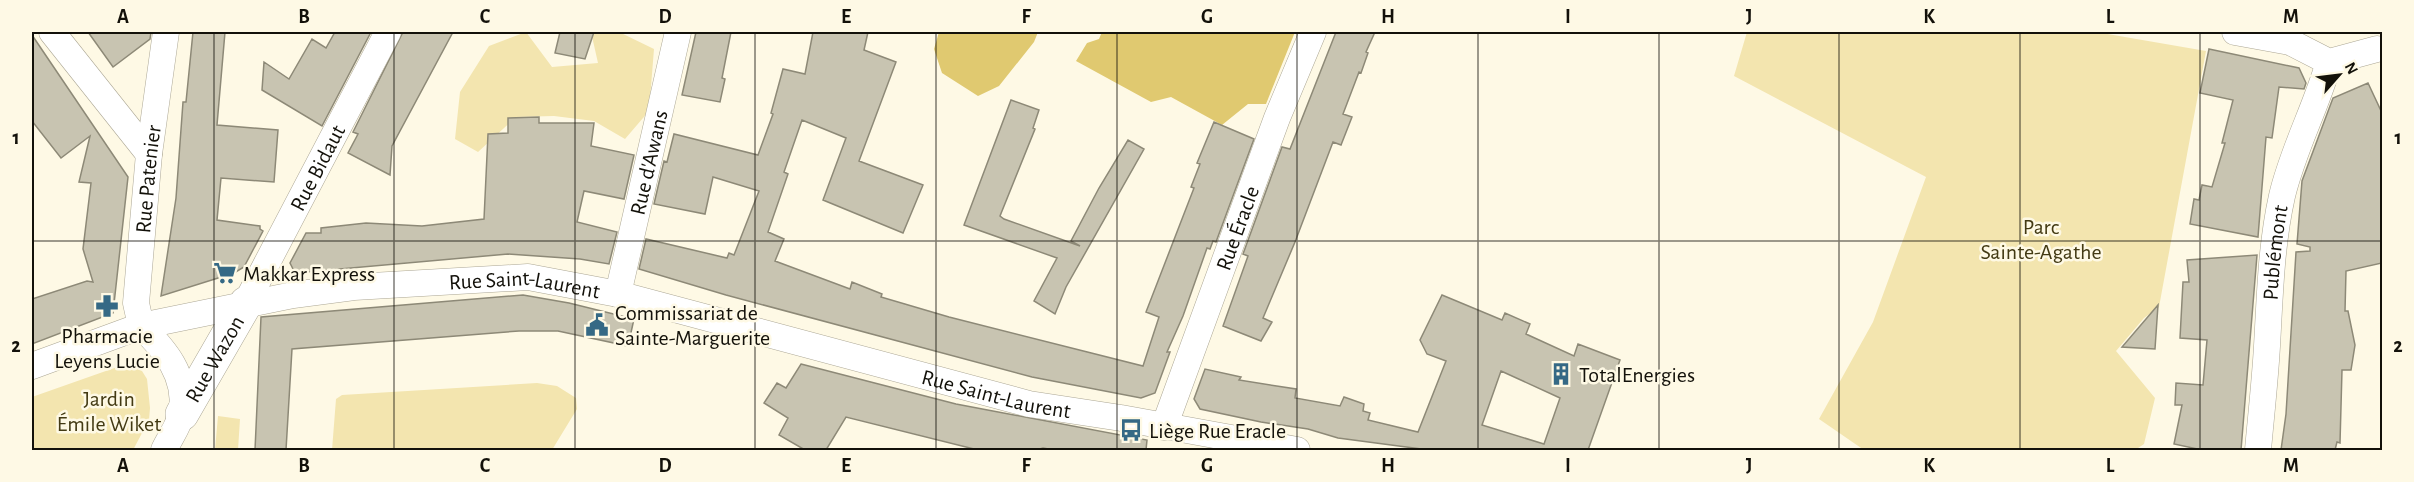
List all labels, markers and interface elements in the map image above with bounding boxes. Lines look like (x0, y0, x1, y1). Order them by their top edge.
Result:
text: A (117, 7, 129, 27)
text: B (298, 7, 310, 27)
text: C (480, 7, 491, 27)
text: D (658, 7, 672, 27)
text: E (841, 7, 851, 27)
text: F (1021, 7, 1031, 27)
text: G (1201, 7, 1213, 27)
text: H (1381, 7, 1395, 27)
text: I (1565, 7, 1571, 27)
text: J (1746, 7, 1752, 27)
text: K (1923, 7, 1935, 27)
text: L (2106, 7, 2115, 27)
text: M (2283, 7, 2299, 27)
north arrow (2309, 45, 2369, 105)
text: N (2342, 60, 2361, 77)
street label: Rue d'Awans (626, 108, 672, 217)
street label: Rue Bidaut (286, 121, 349, 215)
street label: Rue Patenier (132, 124, 165, 234)
text: 1 (12, 128, 20, 148)
text: 1 (2394, 128, 2402, 148)
street label: Rue Éracle (1212, 183, 1263, 273)
street label: Publémont (2260, 203, 2292, 301)
park label: Parc Sainte-Agathe (1980, 216, 2102, 263)
supermarket icon: Makkar Express (212, 260, 238, 286)
place label: Makkar Express (243, 263, 375, 285)
street label: Rue Saint-Laurent (448, 267, 602, 302)
pharmacy icon: Pharmacie Leyens Lucie (94, 293, 120, 319)
place label: Commissariat de Sainte-Marguerite (615, 302, 770, 349)
street label: Rue Wazon (181, 312, 248, 406)
public building icon: Commissariat de Sainte-Marguerite (584, 312, 610, 338)
place label: Pharmacie Leyens Lucie (54, 325, 160, 372)
text: 2 (11, 336, 21, 356)
text: 2 (2393, 336, 2403, 356)
building icon: TotalEnergies (1548, 361, 1574, 387)
place label: TotalEnergies (1579, 364, 1695, 386)
street label: Rue Saint-Laurent (919, 366, 1072, 422)
park label: Jardin Émile Wiket (57, 388, 161, 435)
bus stop icon: Liège Rue Eracle (1118, 417, 1144, 443)
place label: Liège Rue Eracle (1149, 420, 1286, 442)
text: A (117, 456, 129, 476)
text: B (298, 456, 310, 476)
text: C (480, 456, 491, 476)
text: D (658, 456, 672, 476)
text: E (841, 456, 851, 476)
text: F (1021, 456, 1031, 476)
text: G (1201, 456, 1213, 476)
text: H (1381, 456, 1395, 476)
text: I (1565, 456, 1571, 476)
text: J (1746, 456, 1752, 476)
text: K (1923, 456, 1935, 476)
text: L (2106, 456, 2115, 476)
text: M (2283, 456, 2299, 476)

